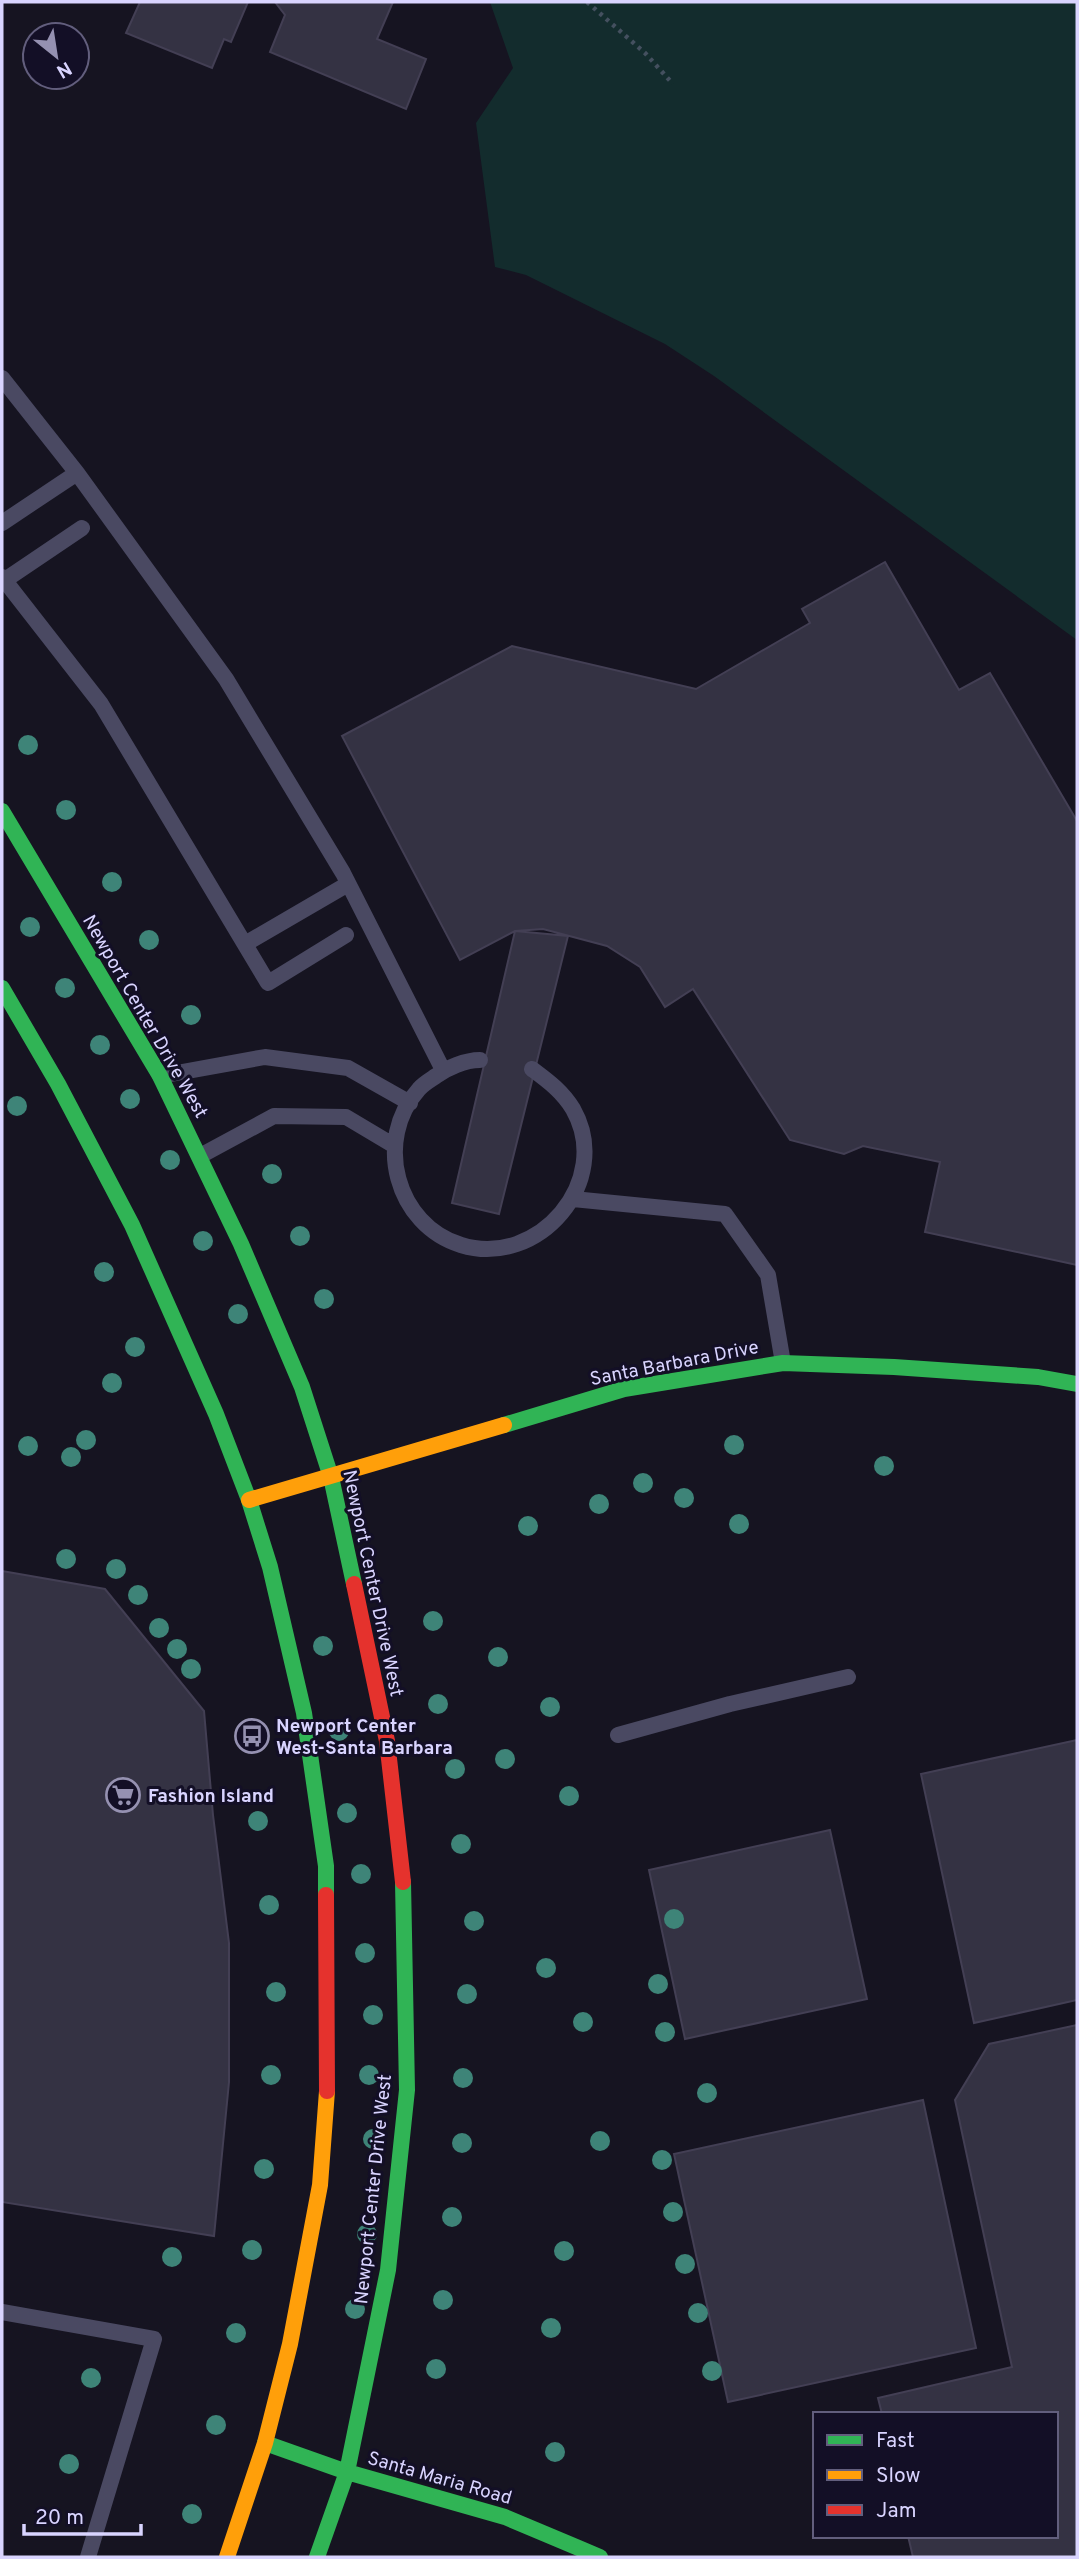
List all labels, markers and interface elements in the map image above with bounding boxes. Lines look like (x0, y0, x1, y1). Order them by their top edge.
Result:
north arrow (21, 21, 91, 91)
text: N (52, 55, 75, 83)
street label: Newport Center Drive West (76, 911, 212, 1123)
street label: Santa Barbara Drive (588, 1336, 761, 1392)
street label: Newport Center Drive West (336, 1468, 408, 1699)
place label: Newport Center West-Santa Barbara (276, 1715, 453, 1761)
bus stop icon: Newport Center West-Santa Barbara (233, 1717, 271, 1755)
supermarket icon: Fashion Island (104, 1776, 142, 1814)
place label: Fashion Island (148, 1785, 274, 1809)
street label: Newport Center Drive West (350, 2073, 398, 2305)
legend (813, 2412, 1058, 2538)
text: Fast (876, 2428, 915, 2455)
street label: Santa Maria Road (365, 2447, 514, 2511)
text: Slow (876, 2463, 921, 2490)
scale bar (24, 2492, 142, 2536)
text: Jam (876, 2498, 917, 2525)
text: 20 m (35, 2505, 84, 2532)

